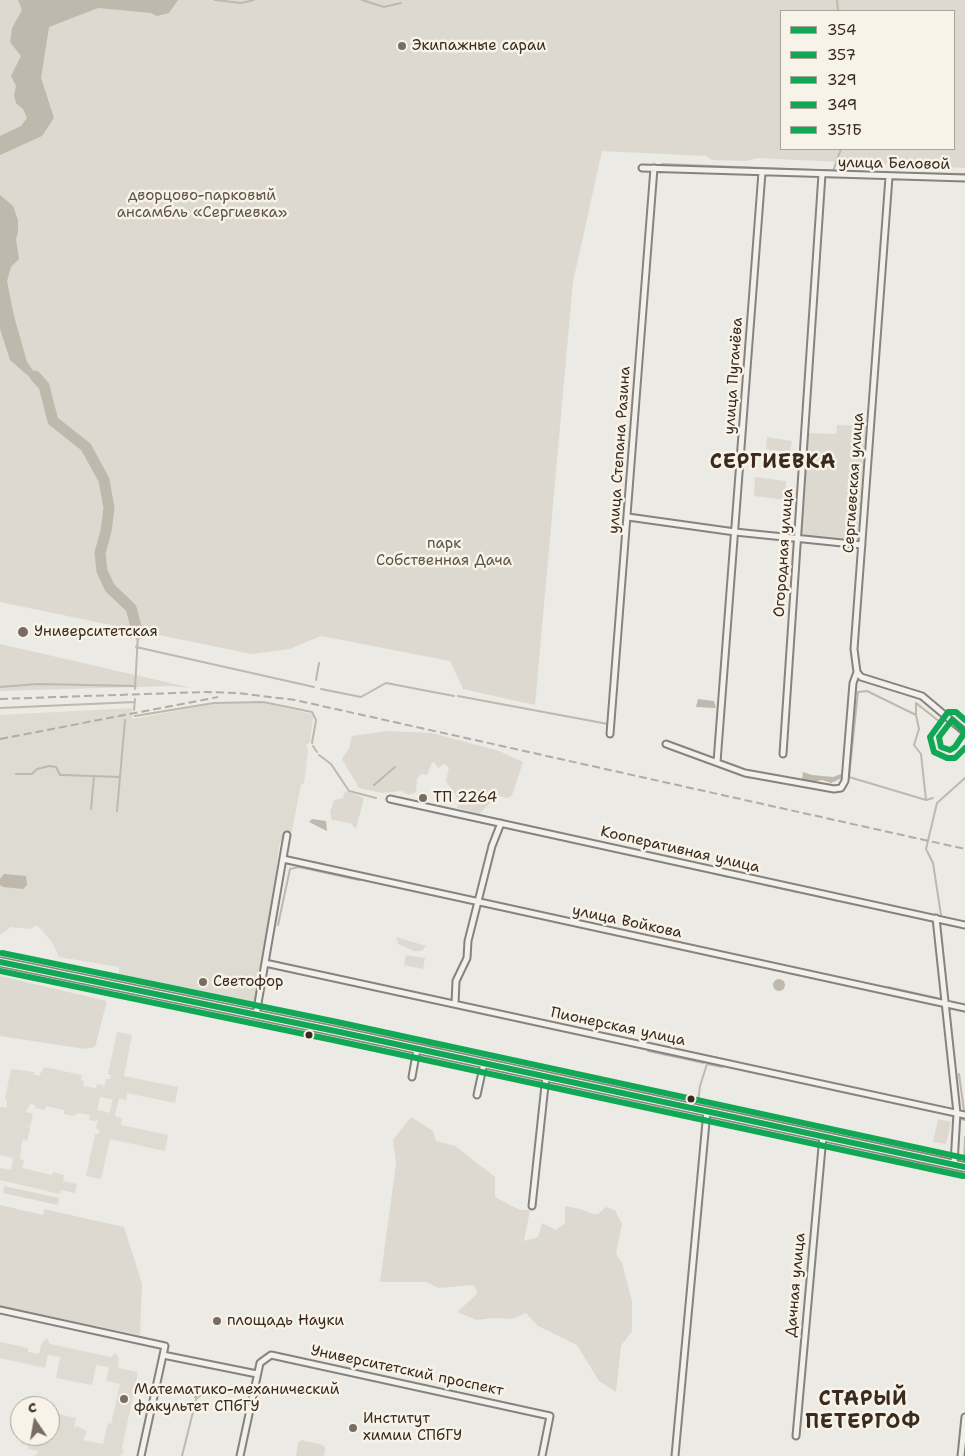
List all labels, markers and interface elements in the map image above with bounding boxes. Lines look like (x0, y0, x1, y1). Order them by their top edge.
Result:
legend (780, 10, 955, 150)
text: 354 (827, 20, 856, 40)
place label: Экипажные сараи (412, 37, 546, 55)
marker: Экипажные сараи (396, 40, 408, 52)
text: 357 (827, 45, 856, 65)
text: 329 (827, 70, 857, 90)
text: 349 (827, 95, 857, 115)
text: 351Б (827, 120, 862, 140)
street label: улица Беловой (838, 154, 950, 174)
park label: дворцово-парковый ансамбль «Сергиевка» (117, 187, 287, 222)
street label: улица Пугачёва (721, 317, 747, 435)
street label: улица Степана Разина (605, 366, 635, 534)
street label: Сергиевская улица (840, 412, 868, 554)
district label: СЕРГИЕВКА (709, 451, 837, 475)
street label: Огородная улица (771, 488, 797, 618)
park label: парк Собственная Дача (376, 535, 512, 570)
place label: Университетская (34, 623, 158, 641)
marker: Университетская (16, 625, 30, 639)
place label: ТП 2264 (433, 789, 497, 807)
marker: ТП 2264 (417, 792, 429, 804)
street label: Кооперативная улица (599, 823, 761, 877)
street label: улица Войкова (570, 902, 684, 942)
place label: Светофор (213, 973, 284, 991)
marker: Светофор (197, 976, 209, 988)
street label: Пионерская улица (549, 1004, 687, 1050)
unlabelled marker (304, 1030, 314, 1040)
unlabelled marker (686, 1094, 696, 1104)
street label: Дачная улица (782, 1232, 810, 1338)
place label: площадь Науки (227, 1312, 344, 1330)
marker: площадь Науки (211, 1315, 223, 1327)
street label: Университетский проспект (309, 1342, 505, 1400)
place label: Математико-механический факультет СПбГУ (134, 1381, 340, 1416)
district label: СТАРЫЙ ПЕТЕРГОФ (804, 1388, 922, 1435)
marker: Математико-механический факультет СПбГУ (118, 1393, 130, 1405)
north arrow (10, 1396, 60, 1446)
text: С (26, 1398, 38, 1417)
place label: Институт химии СПбГУ (363, 1410, 462, 1445)
marker: Институт химии СПбГУ (347, 1422, 359, 1434)

